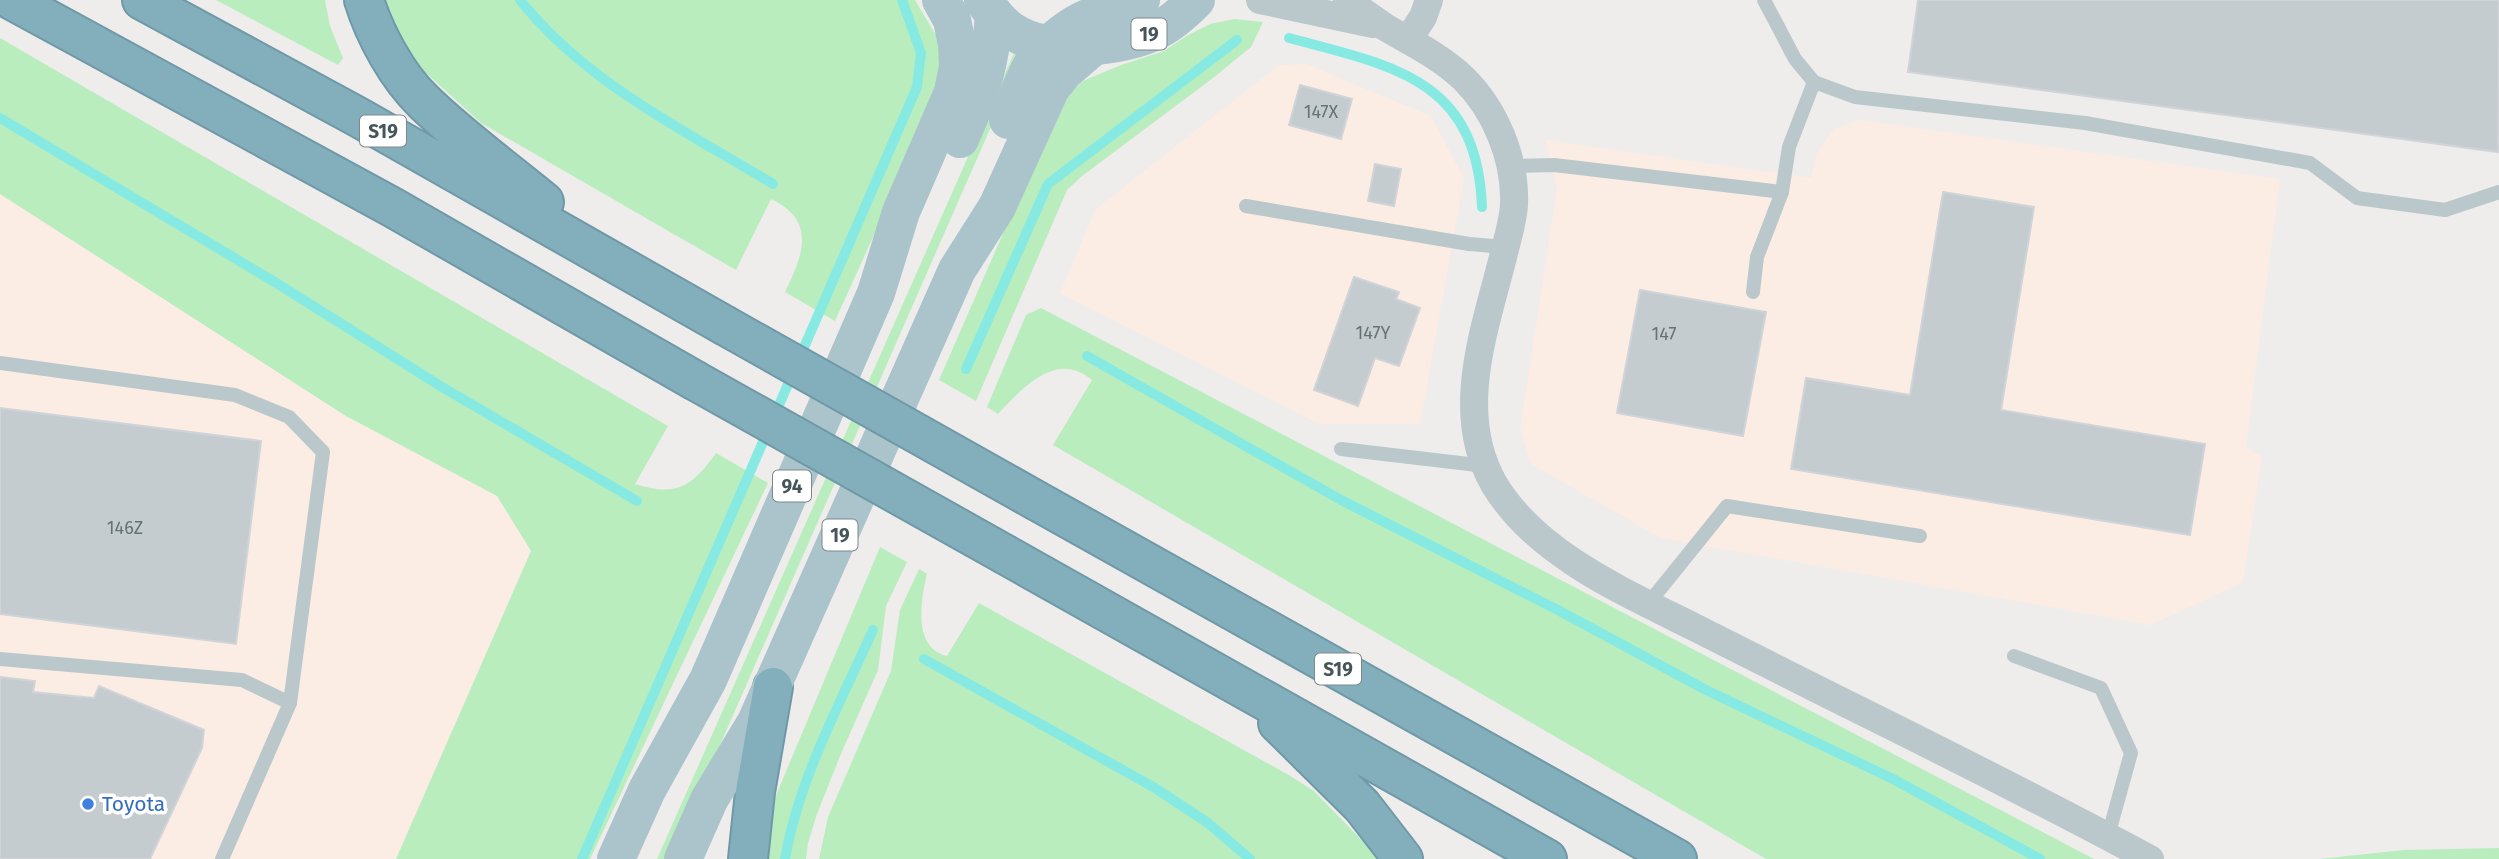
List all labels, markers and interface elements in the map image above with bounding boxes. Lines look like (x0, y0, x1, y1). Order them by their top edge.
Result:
road number: 19 (1132, 18, 1166, 50)
house number: 147X (1304, 101, 1339, 123)
road number: S19 (360, 116, 406, 146)
house number: 147Y (1356, 322, 1391, 344)
house number: 147 (1652, 323, 1676, 345)
road number: 94 (773, 471, 811, 502)
house number: 146Z (107, 517, 143, 539)
road number: 19 (822, 520, 858, 550)
road number: S19 (1315, 654, 1361, 684)
place label: Toyota (102, 791, 165, 817)
marker: Toyota (80, 796, 96, 812)

